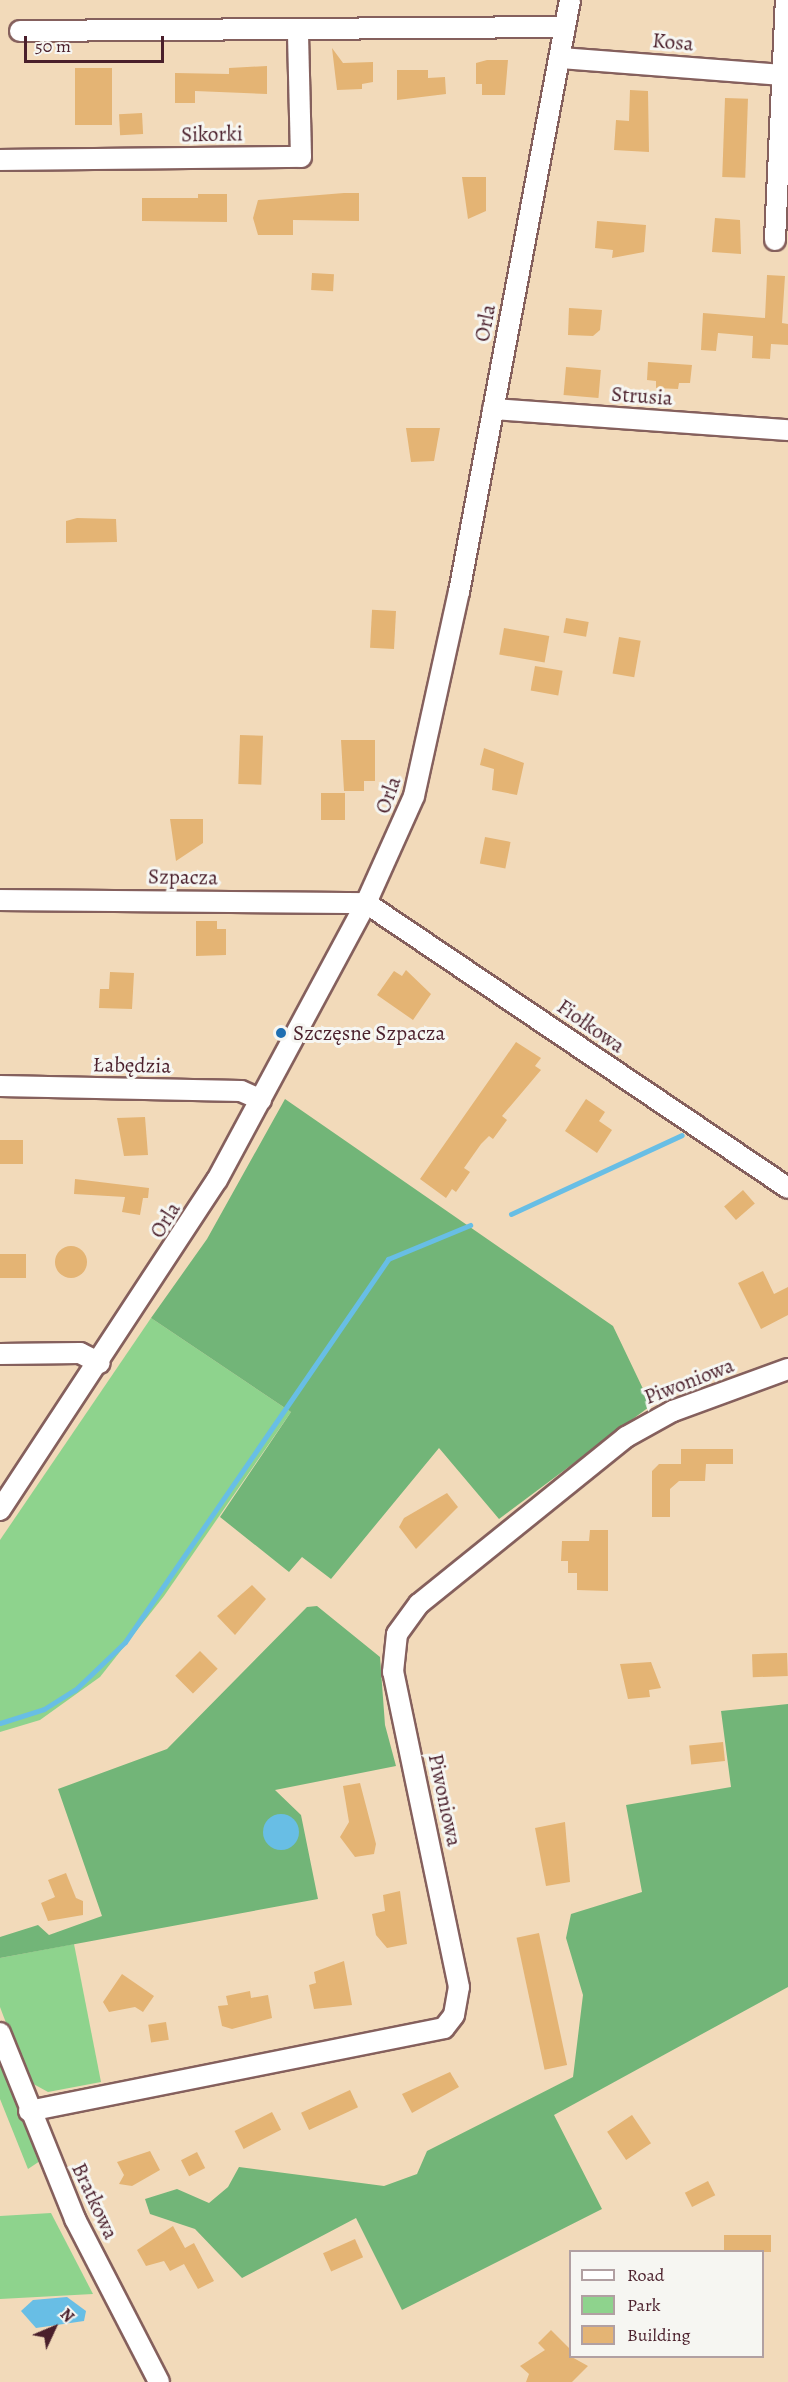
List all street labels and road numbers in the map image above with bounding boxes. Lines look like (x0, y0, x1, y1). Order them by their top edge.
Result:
street label: Kosa (651, 28, 695, 56)
street label: Sikorki (181, 121, 243, 147)
street label: Orla (469, 302, 501, 344)
street label: Strusia (610, 381, 674, 411)
street label: Orla (370, 773, 406, 817)
street label: Szpacza (148, 864, 218, 890)
street label: Fiołkowa (552, 994, 630, 1058)
street label: Łabędzia (93, 1052, 171, 1078)
street label: Orla (144, 1197, 186, 1243)
street label: Piwoniowa (641, 1352, 737, 1410)
street label: Piwoniowa (423, 1751, 467, 1849)
street label: Bratkowa (66, 2159, 124, 2243)

